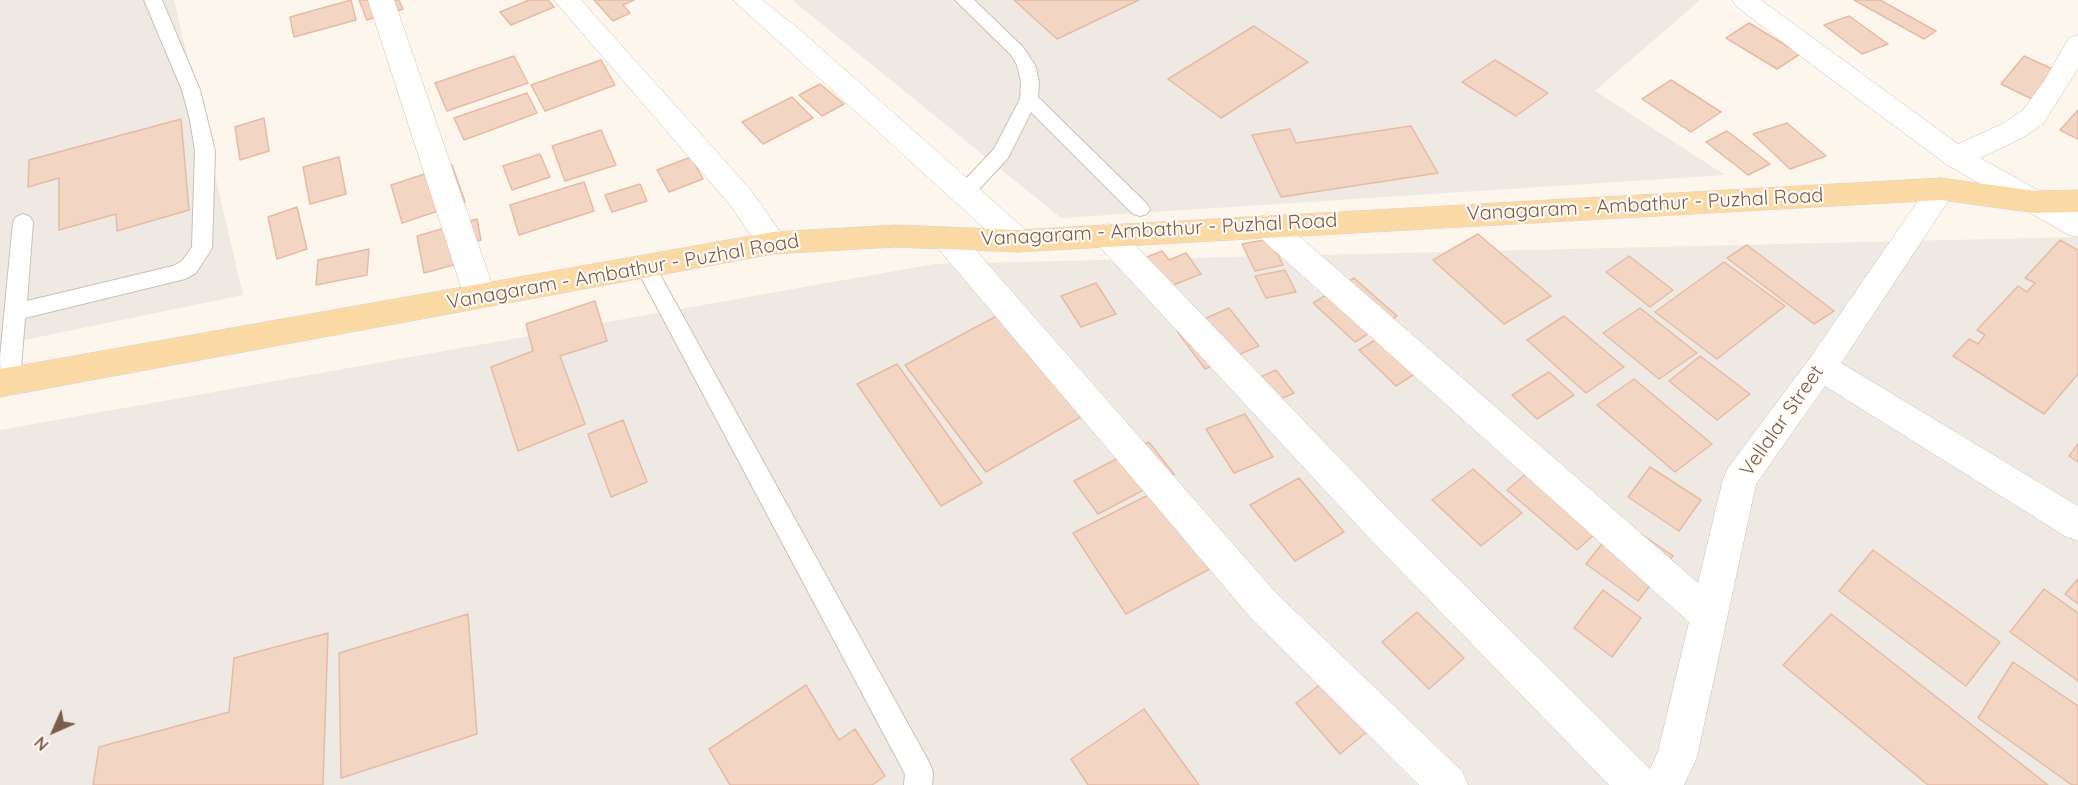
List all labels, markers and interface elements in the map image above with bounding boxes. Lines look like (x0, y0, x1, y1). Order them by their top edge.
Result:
street label: Vanagaram - Ambathur - Puzhal Road (1466, 184, 1824, 226)
street label: Vanagaram - Ambathur - Puzhal Road (980, 209, 1338, 251)
street label: Vanagaram - Ambathur - Puzhal Road (445, 229, 801, 315)
street label: Vellalar Street (1735, 361, 1829, 481)
north arrow (24, 701, 84, 761)
text: N (30, 733, 53, 755)

